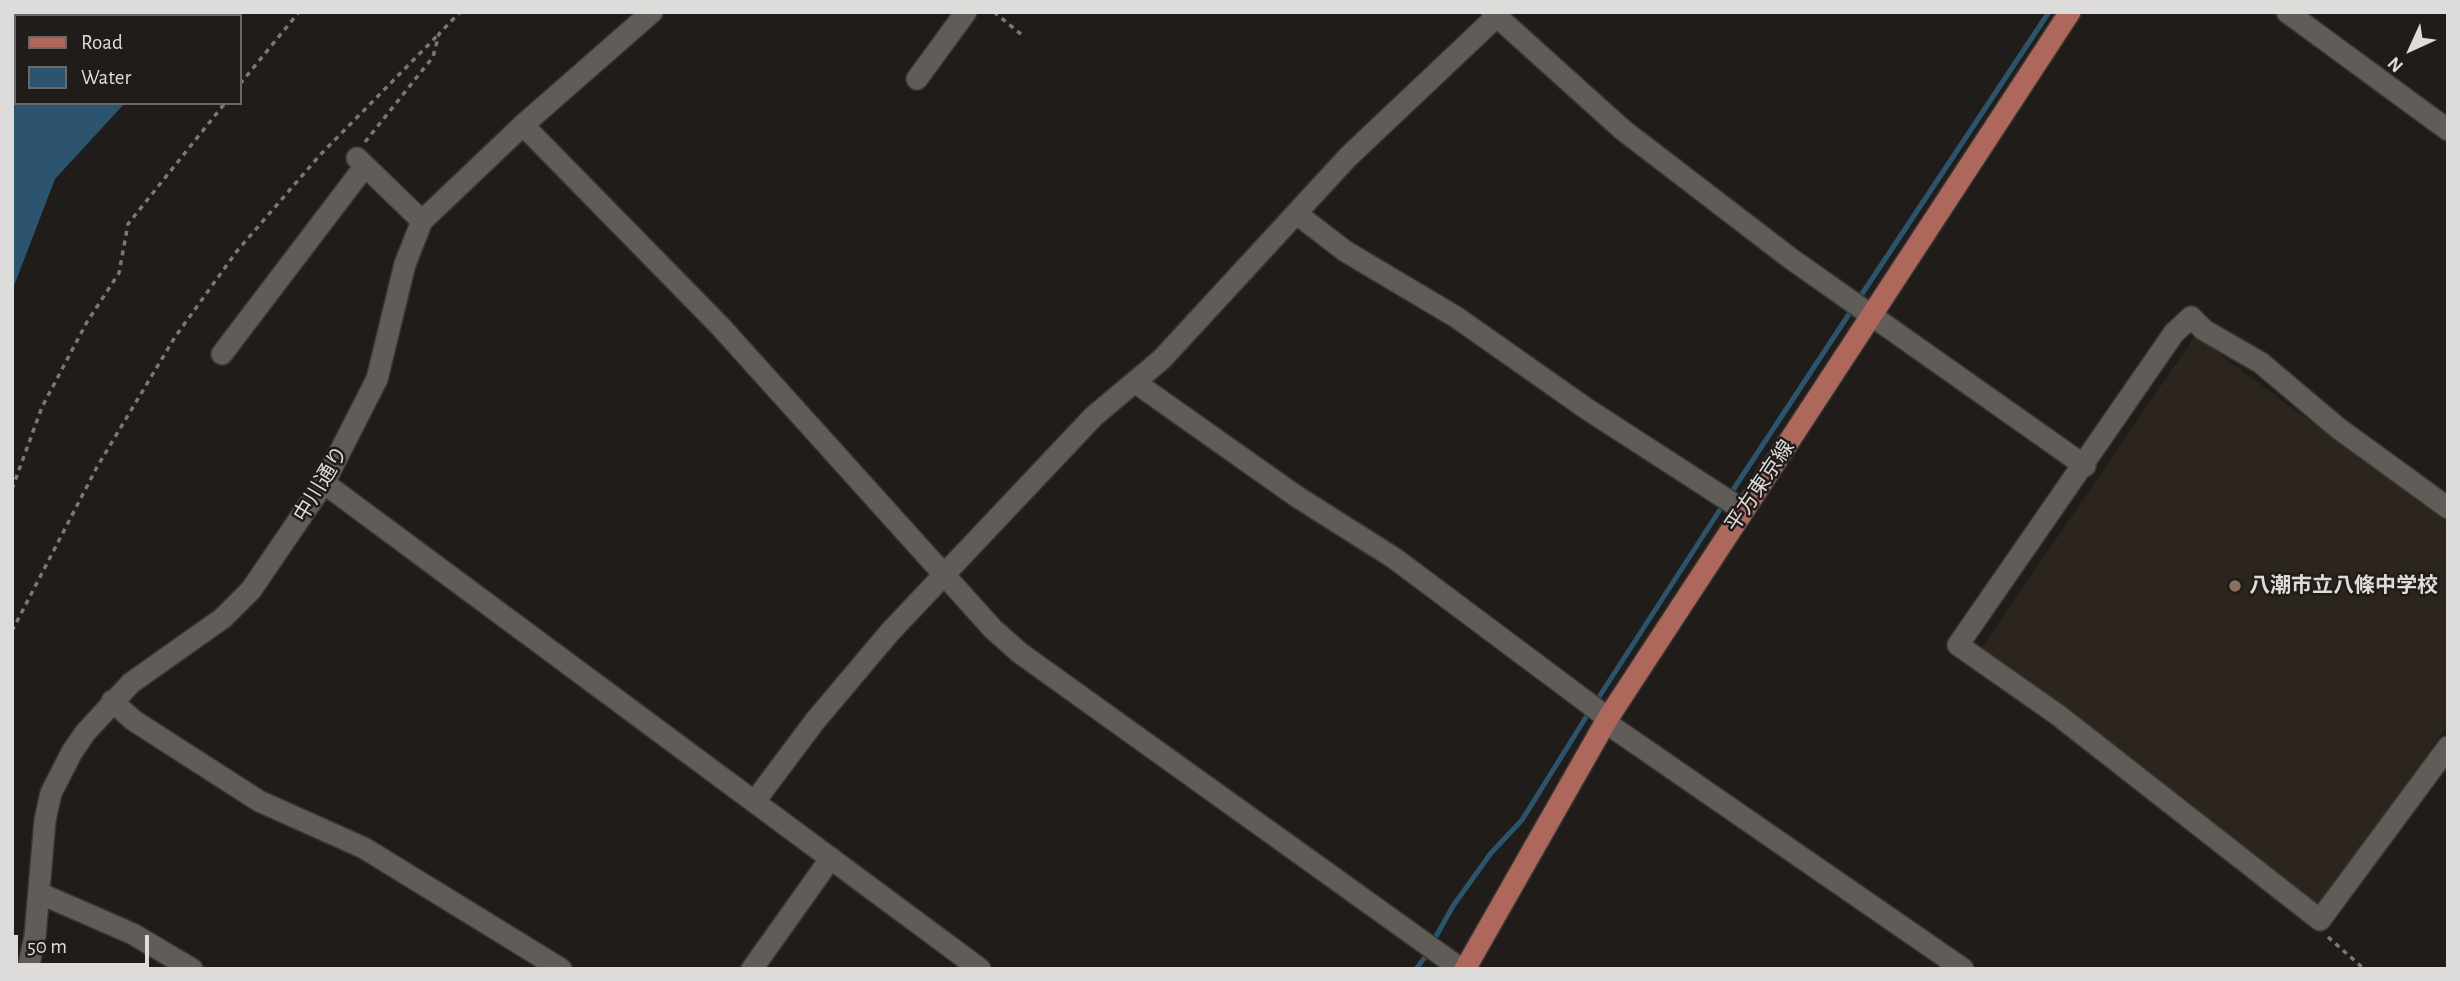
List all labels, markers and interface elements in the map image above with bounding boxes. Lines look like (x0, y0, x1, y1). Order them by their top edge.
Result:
legend (14, 14, 242, 105)
north arrow (2376, 14, 2446, 84)
text: Road (81, 32, 123, 53)
text: N (2384, 53, 2407, 76)
text: Water (81, 67, 131, 88)
street label: 平方東京線 (1720, 435, 1800, 537)
street label: 中川通り (289, 442, 353, 526)
place label: 八潮市立八條中学校 (2249, 573, 2438, 599)
marker: 八潮市立八條中学校 (2227, 578, 2243, 594)
scale bar (18, 922, 152, 966)
text: 50 m (27, 936, 67, 957)

